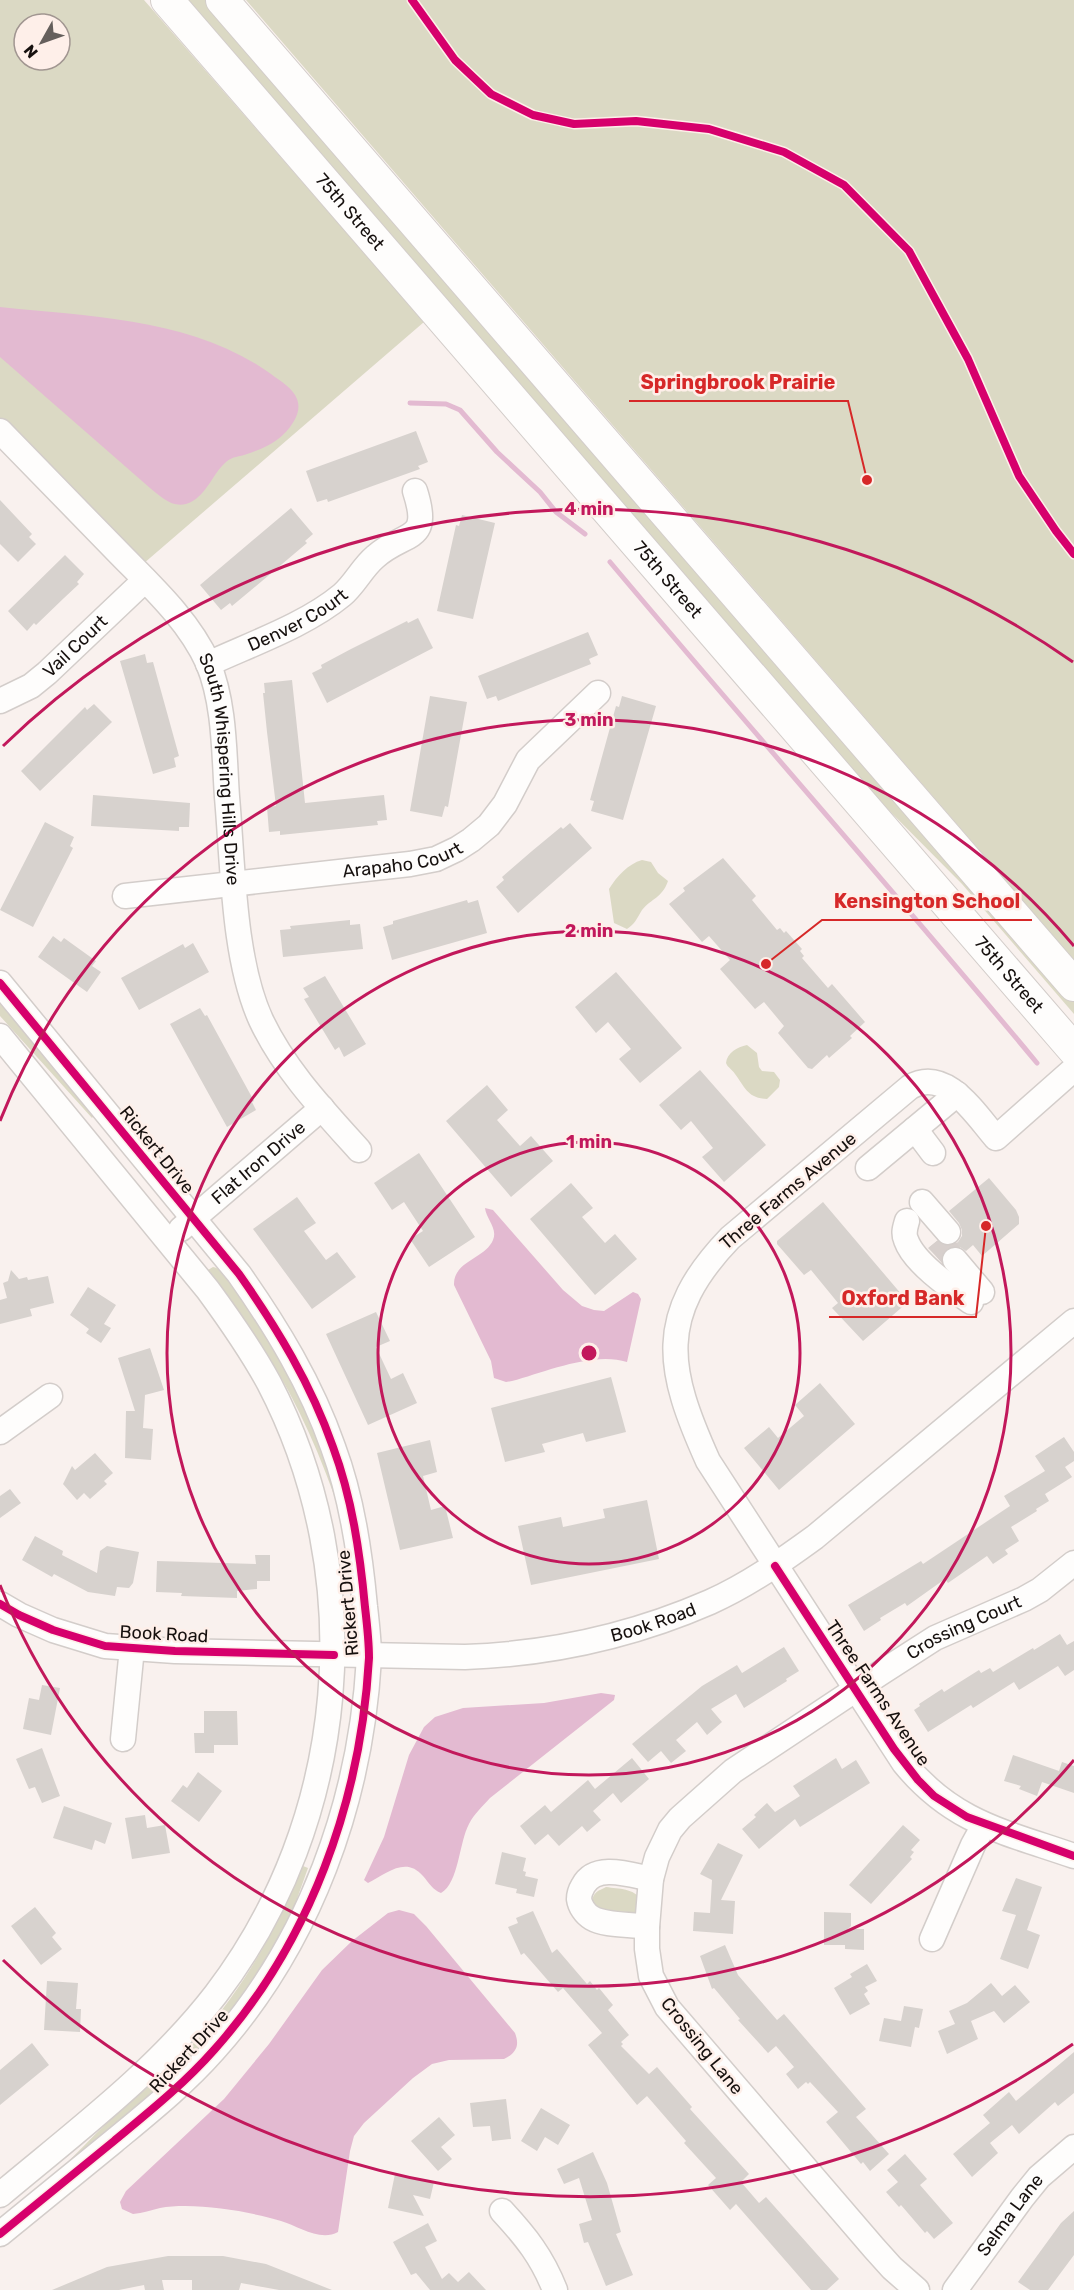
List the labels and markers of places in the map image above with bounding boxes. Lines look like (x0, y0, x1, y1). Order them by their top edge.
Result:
callout: Springbrook Prairie (629, 363, 848, 401)
callout: Kensington School (822, 882, 1032, 920)
callout: Oxford Bank (829, 1279, 976, 1317)
centre of rings (579, 1343, 599, 1363)

